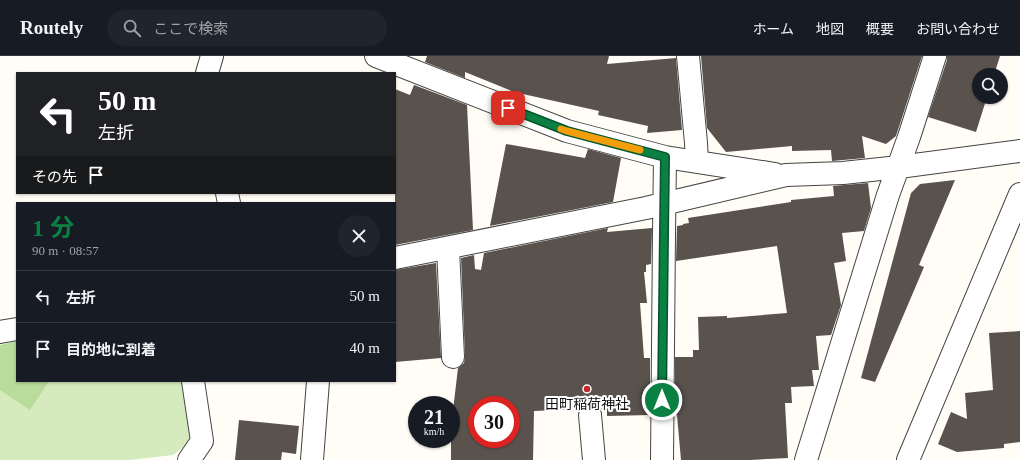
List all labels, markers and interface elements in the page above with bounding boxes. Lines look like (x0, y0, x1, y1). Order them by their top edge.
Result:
search box (107, 10, 387, 46)
text: Routely (20, 17, 83, 38)
icon: search (121, 17, 143, 39)
text: ここで検索 (153, 21, 228, 37)
text: ホーム (752, 22, 794, 37)
text: 地図 (816, 22, 844, 37)
text: 概要 (866, 22, 894, 37)
text: お問い合わせ (916, 22, 1000, 37)
map controls (972, 68, 1008, 104)
button: search (972, 68, 1008, 104)
text: 50 m (98, 85, 156, 116)
icon: left (32, 88, 84, 140)
pin (491, 91, 525, 125)
icon: arrive (497, 97, 519, 119)
text: 左折 (98, 123, 134, 143)
icon: arrive (85, 164, 107, 186)
text: その先 (32, 169, 77, 185)
text: 1 分 (32, 215, 74, 241)
button: close (338, 215, 380, 257)
text: 90 m · 08:57 (32, 243, 99, 258)
icon: left (32, 286, 54, 308)
text: 50 m (350, 288, 380, 304)
text: 左折 (66, 290, 96, 306)
icon: arrive (32, 338, 54, 360)
text: 40 m (350, 340, 380, 356)
text: 目的地に到着 (66, 342, 156, 358)
position arrow (641, 379, 683, 421)
marker: 田町稲荷神社 (582, 384, 592, 394)
speed limit sign: 30 (468, 396, 520, 448)
place label: 田町稲荷神社 (545, 397, 629, 412)
text: 21 (424, 406, 444, 428)
text: km/h (424, 426, 444, 437)

